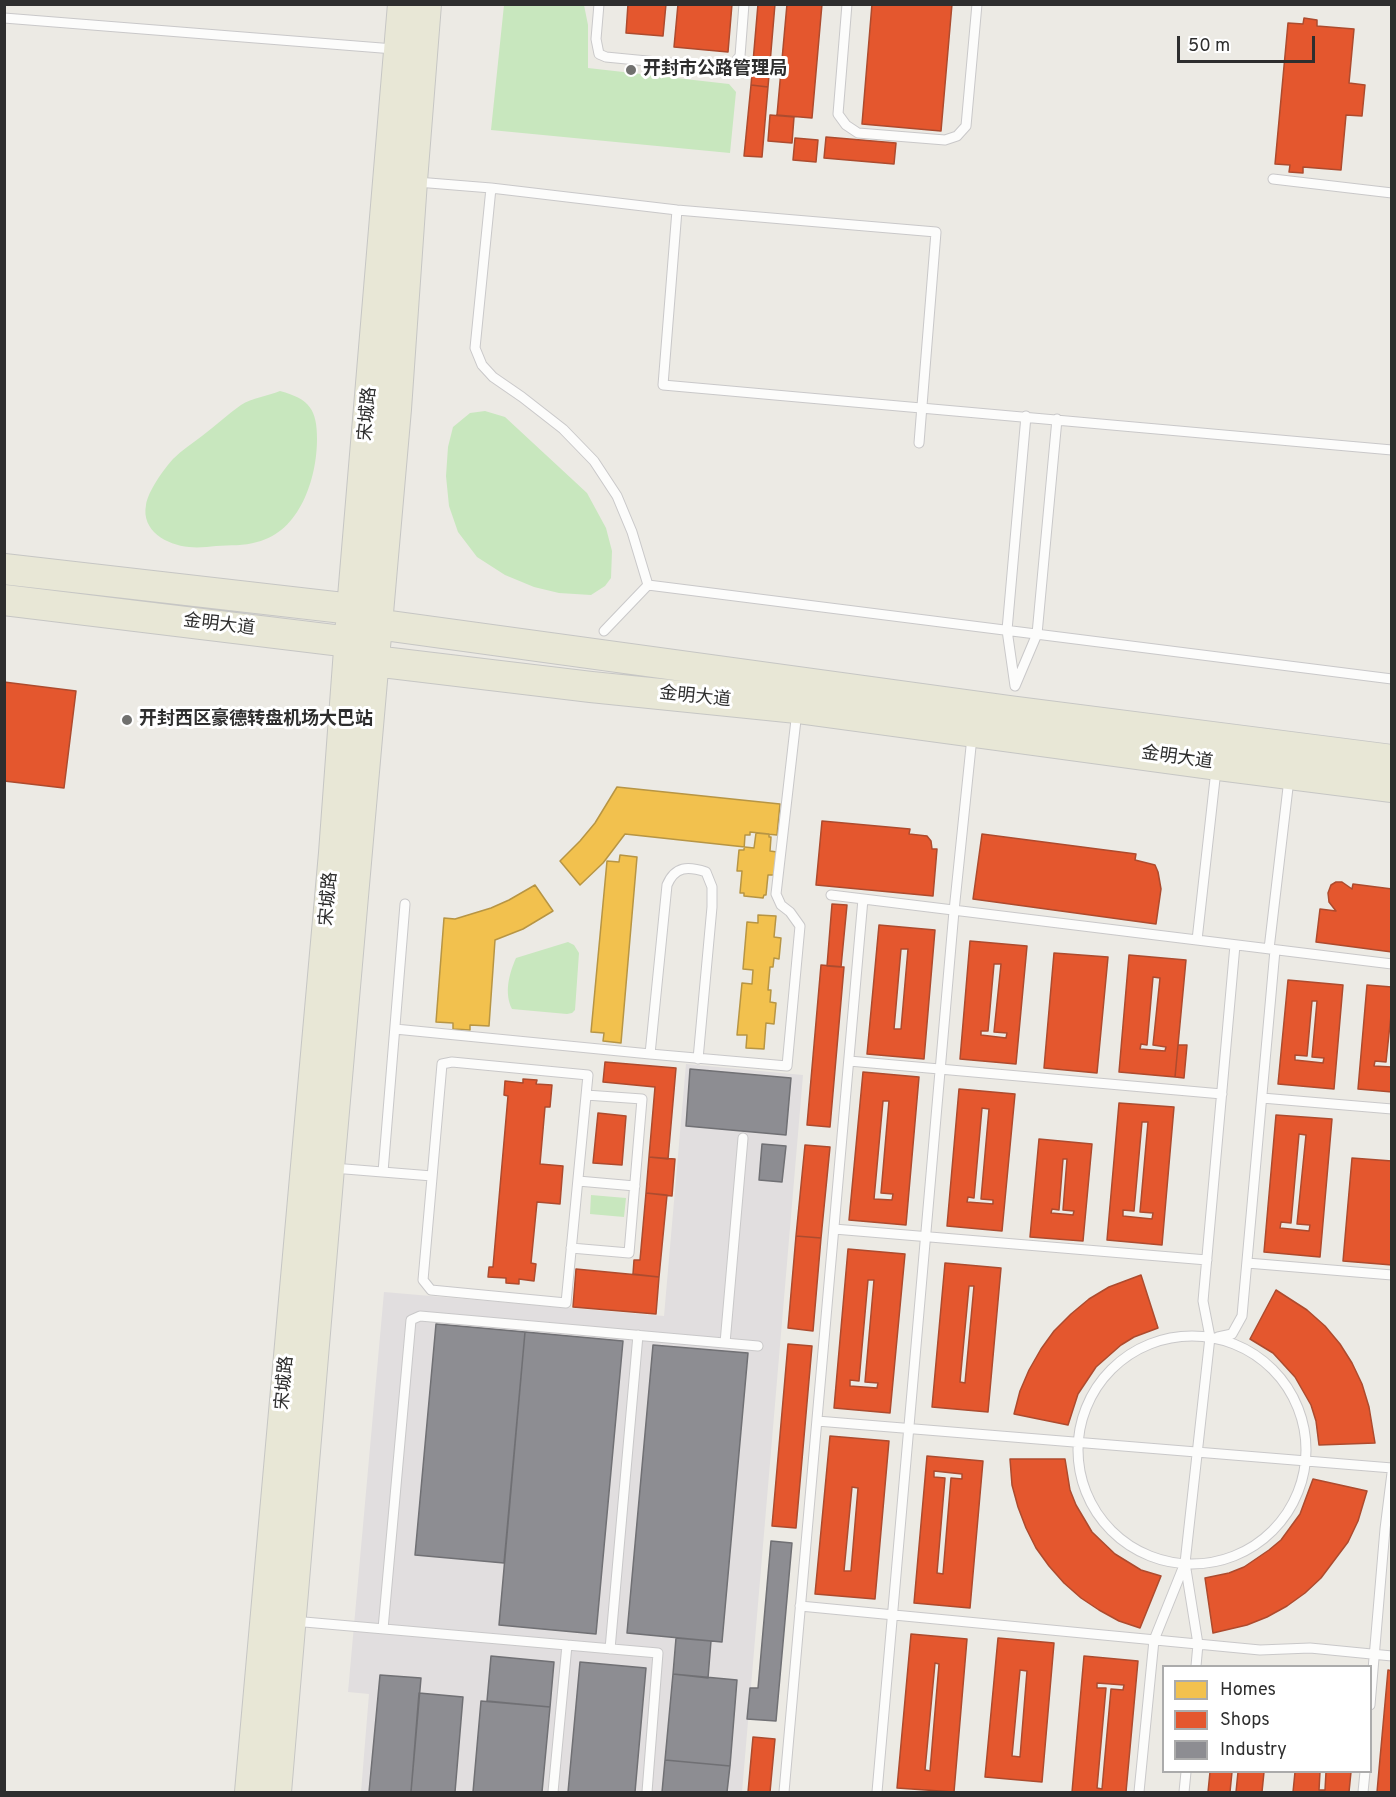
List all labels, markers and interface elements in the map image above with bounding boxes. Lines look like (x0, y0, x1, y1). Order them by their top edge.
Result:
scale bar (1180, 24, 1318, 62)
text: 50 m (1188, 35, 1230, 58)
place label: 开封市公路管理局 (643, 59, 787, 81)
marker: 开封市公路管理局 (624, 63, 638, 77)
street label: 宋城路 (356, 386, 382, 442)
street label: 金明大道 (182, 611, 256, 641)
street label: 金明大道 (658, 683, 732, 713)
place label: 开封西区豪德转盘机场大巴站 (139, 709, 373, 731)
marker: 开封西区豪德转盘机场大巴站 (120, 713, 134, 727)
street label: 金明大道 (1140, 743, 1214, 775)
street label: 宋城路 (317, 871, 343, 927)
street label: 宋城路 (273, 1355, 299, 1411)
legend (1162, 1665, 1372, 1773)
text: Homes (1220, 1679, 1276, 1702)
text: Shops (1220, 1709, 1270, 1732)
text: Industry (1220, 1739, 1287, 1762)

